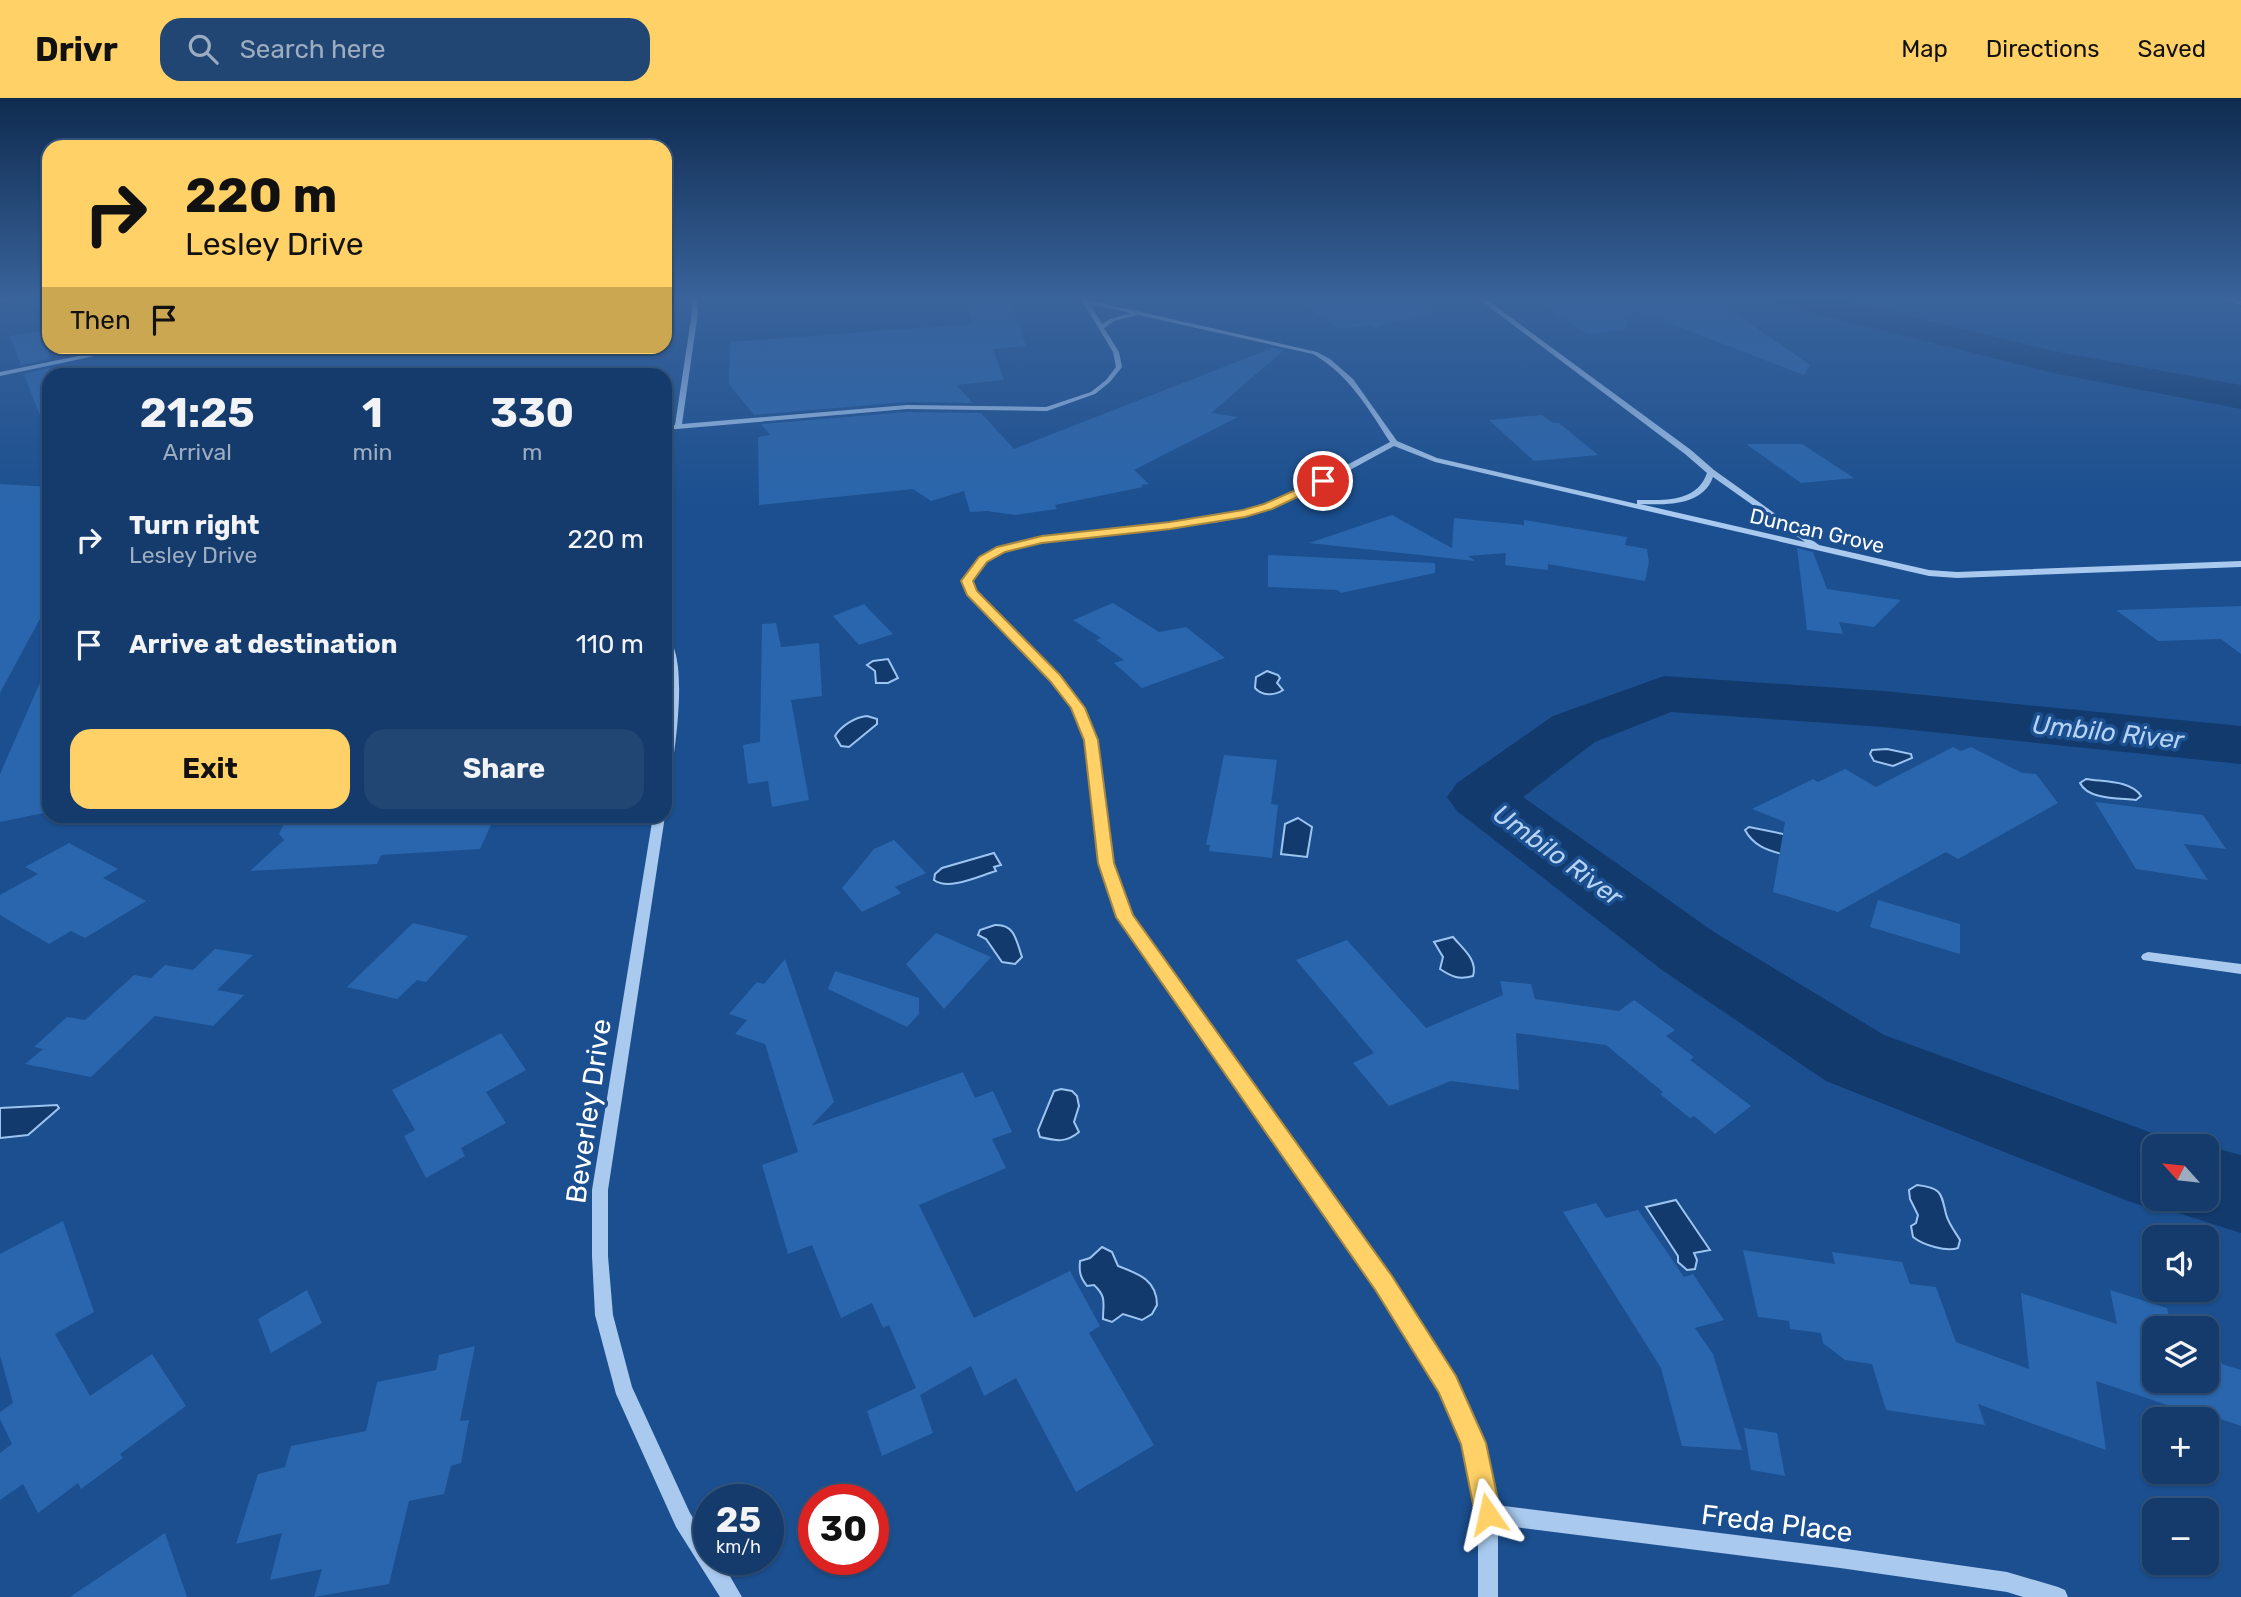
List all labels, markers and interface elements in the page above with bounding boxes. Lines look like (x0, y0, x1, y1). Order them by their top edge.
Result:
search box (160, 18, 650, 81)
text: Drivr (35, 30, 118, 69)
icon: search (184, 30, 222, 68)
text: Search here (240, 34, 386, 65)
text: Map (1901, 35, 1948, 63)
text: Directions (1986, 35, 2099, 63)
text: Saved (2137, 35, 2206, 63)
text: 220 m (185, 166, 337, 224)
icon: right (70, 168, 161, 259)
text: Lesley Drive (185, 225, 364, 263)
icon: arrive (145, 301, 183, 339)
text: Then (70, 305, 131, 336)
text: 21:25 (140, 388, 255, 438)
text: 1 (362, 388, 383, 438)
text: 330 (490, 388, 574, 438)
text: Arrival (163, 438, 232, 466)
text: min (353, 438, 392, 466)
text: m (522, 438, 542, 466)
pin (1293, 451, 1353, 511)
icon: arrive (1304, 462, 1342, 500)
street label: Duncan Grove (1747, 503, 1887, 558)
text: Turn right (129, 510, 259, 541)
icon: right (70, 521, 108, 559)
text: 220 m (567, 524, 644, 555)
text: Lesley Drive (129, 541, 257, 569)
icon: arrive (70, 626, 108, 664)
text: Arrive at destination (129, 629, 397, 660)
text: 110 m (576, 629, 644, 660)
water label: Umbilo River (2031, 709, 2186, 756)
button: Exit (70, 729, 350, 809)
button: Share (364, 729, 644, 809)
water label: Umbilo River (1487, 798, 1629, 913)
street label: Beverley Drive (559, 1017, 618, 1206)
north arrow (2142, 1134, 2219, 1211)
map controls (2142, 1134, 2219, 1575)
button: sound (2142, 1225, 2219, 1302)
button: layers (2142, 1316, 2219, 1393)
button: + (2142, 1407, 2219, 1484)
position arrow (1451, 1477, 1525, 1551)
speed limit sign: 30 (798, 1484, 889, 1575)
street label: Freda Place (1699, 1498, 1855, 1549)
button: − (2142, 1498, 2219, 1575)
text: 25 (716, 1499, 761, 1541)
text: km/h (716, 1536, 761, 1558)

